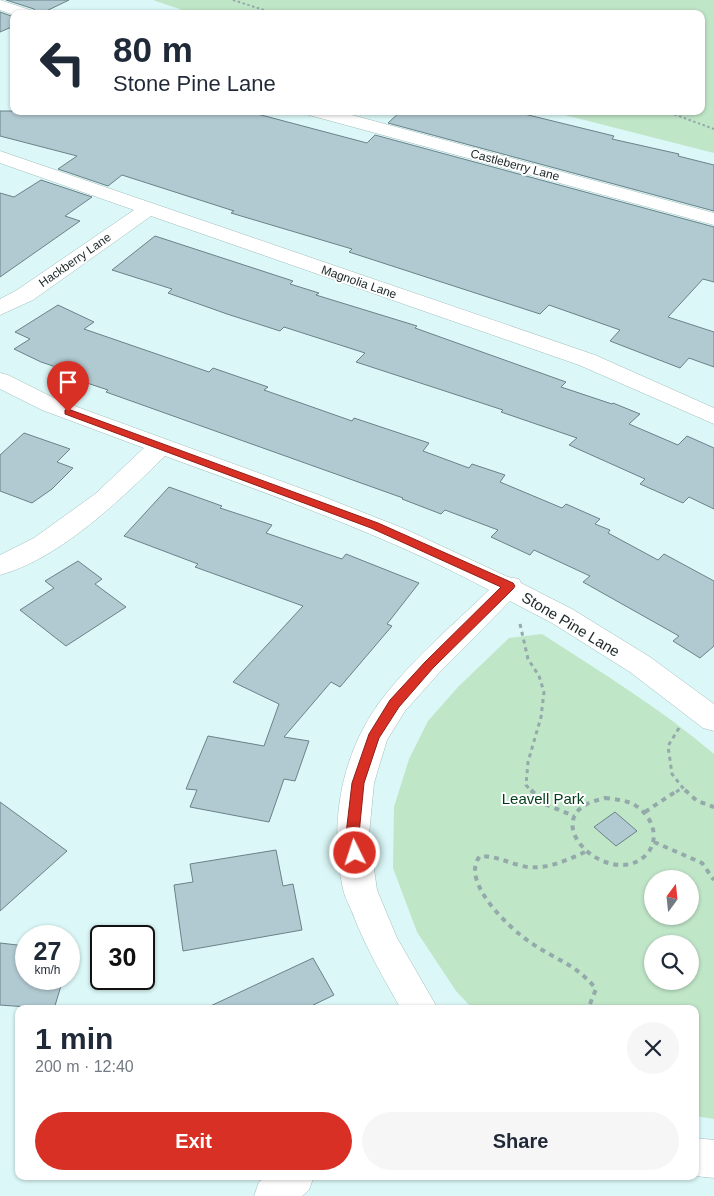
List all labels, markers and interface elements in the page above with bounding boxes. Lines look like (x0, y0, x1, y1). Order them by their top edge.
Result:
icon: left (30, 30, 95, 95)
text: 80 m (113, 30, 193, 69)
text: Stone Pine Lane (113, 71, 276, 96)
street label: Castleberry Lane (469, 146, 561, 184)
street label: Hackberry Lane (36, 230, 114, 290)
street label: Magnolia Lane (319, 263, 399, 302)
pin (47, 361, 89, 412)
icon: arrive (54, 368, 82, 396)
street label: Stone Pine Lane (519, 588, 623, 660)
park label: Leavell Park (502, 790, 585, 807)
position arrow (328, 826, 380, 878)
north arrow (644, 870, 699, 925)
map controls (644, 870, 699, 990)
speed limit sign: 30 (90, 925, 155, 990)
button: search (644, 935, 699, 990)
text: 27 (34, 937, 61, 965)
text: km/h (34, 963, 61, 977)
text: 1 min (35, 1022, 113, 1055)
button: close (627, 1022, 679, 1074)
text: 200 m · 12:40 (35, 1058, 134, 1075)
button: Exit (35, 1112, 352, 1170)
button: Share (362, 1112, 679, 1170)

